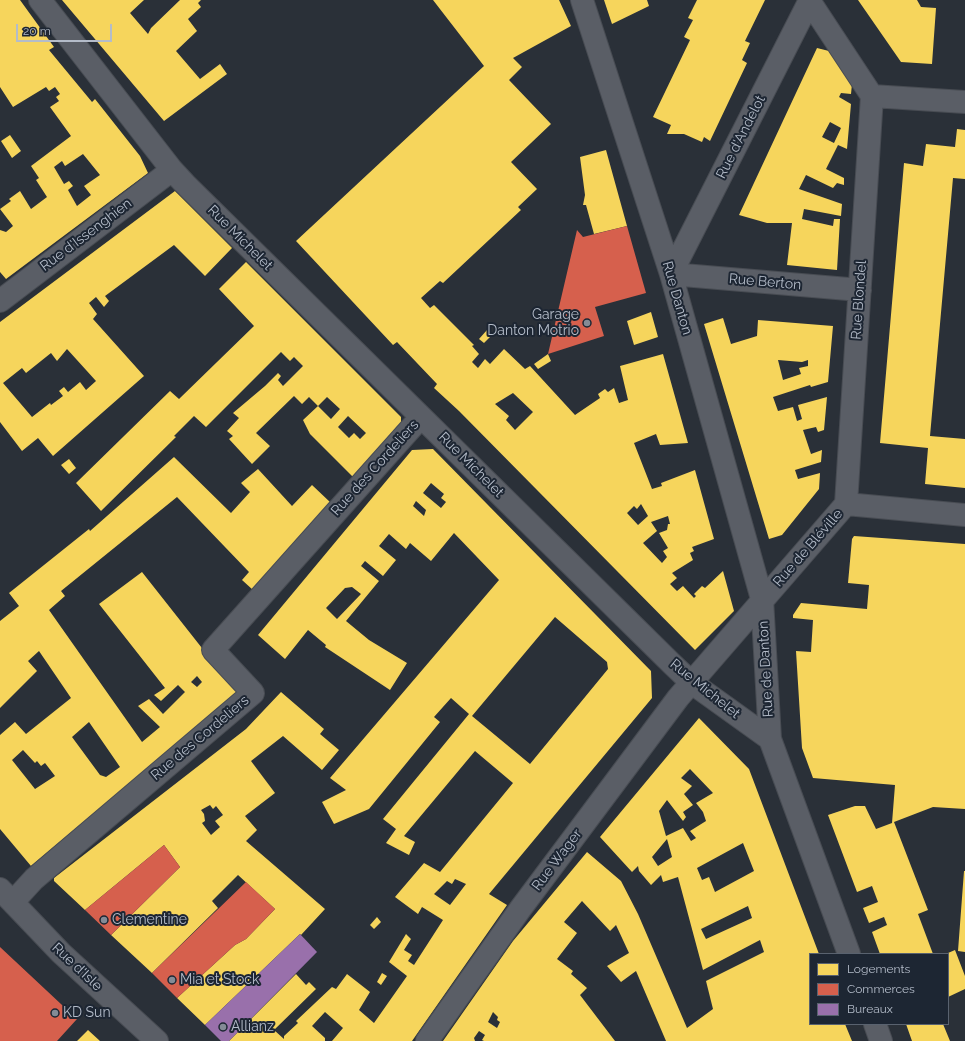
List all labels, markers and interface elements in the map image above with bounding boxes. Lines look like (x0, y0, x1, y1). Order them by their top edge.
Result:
scale bar (18, 16, 114, 42)
text: 20 m (23, 24, 51, 38)
street label: Rue d'Andelot (713, 93, 769, 181)
street label: Rue d'Issenghien (37, 195, 135, 275)
street label: Rue Michelet (204, 202, 276, 274)
street label: Rue Danton (658, 259, 696, 337)
street label: Rue Blondel (848, 260, 870, 340)
street label: Rue Berton (728, 270, 802, 294)
place label: Garage Danton Motrio (487, 307, 579, 340)
marker: Garage Danton Motrio (582, 318, 592, 328)
street label: Rue des Cordeliers (328, 417, 422, 519)
street label: Rue Michelet (435, 429, 507, 501)
street label: Rue de Bléville (770, 506, 846, 590)
street label: Rue de Danton (755, 620, 777, 718)
street label: Rue Michelet (667, 656, 743, 722)
street label: Rue des Cordeliers (148, 692, 252, 784)
street label: Rue Wager (528, 826, 586, 894)
place label: Clementine (112, 912, 187, 928)
marker: Clementine (99, 915, 109, 925)
street label: Rue d'Isle (48, 939, 106, 995)
legend (809, 953, 949, 1025)
text: Logements (847, 962, 910, 976)
place label: Mia et Stock (180, 972, 259, 988)
marker: Mia et Stock (167, 975, 177, 985)
text: Commerces (847, 982, 915, 996)
text: Bureaux (847, 1002, 893, 1016)
place label: KD Sun (63, 1005, 111, 1021)
marker: KD Sun (50, 1008, 60, 1018)
place label: Allianz (231, 1019, 274, 1035)
marker: Allianz (218, 1022, 228, 1032)

